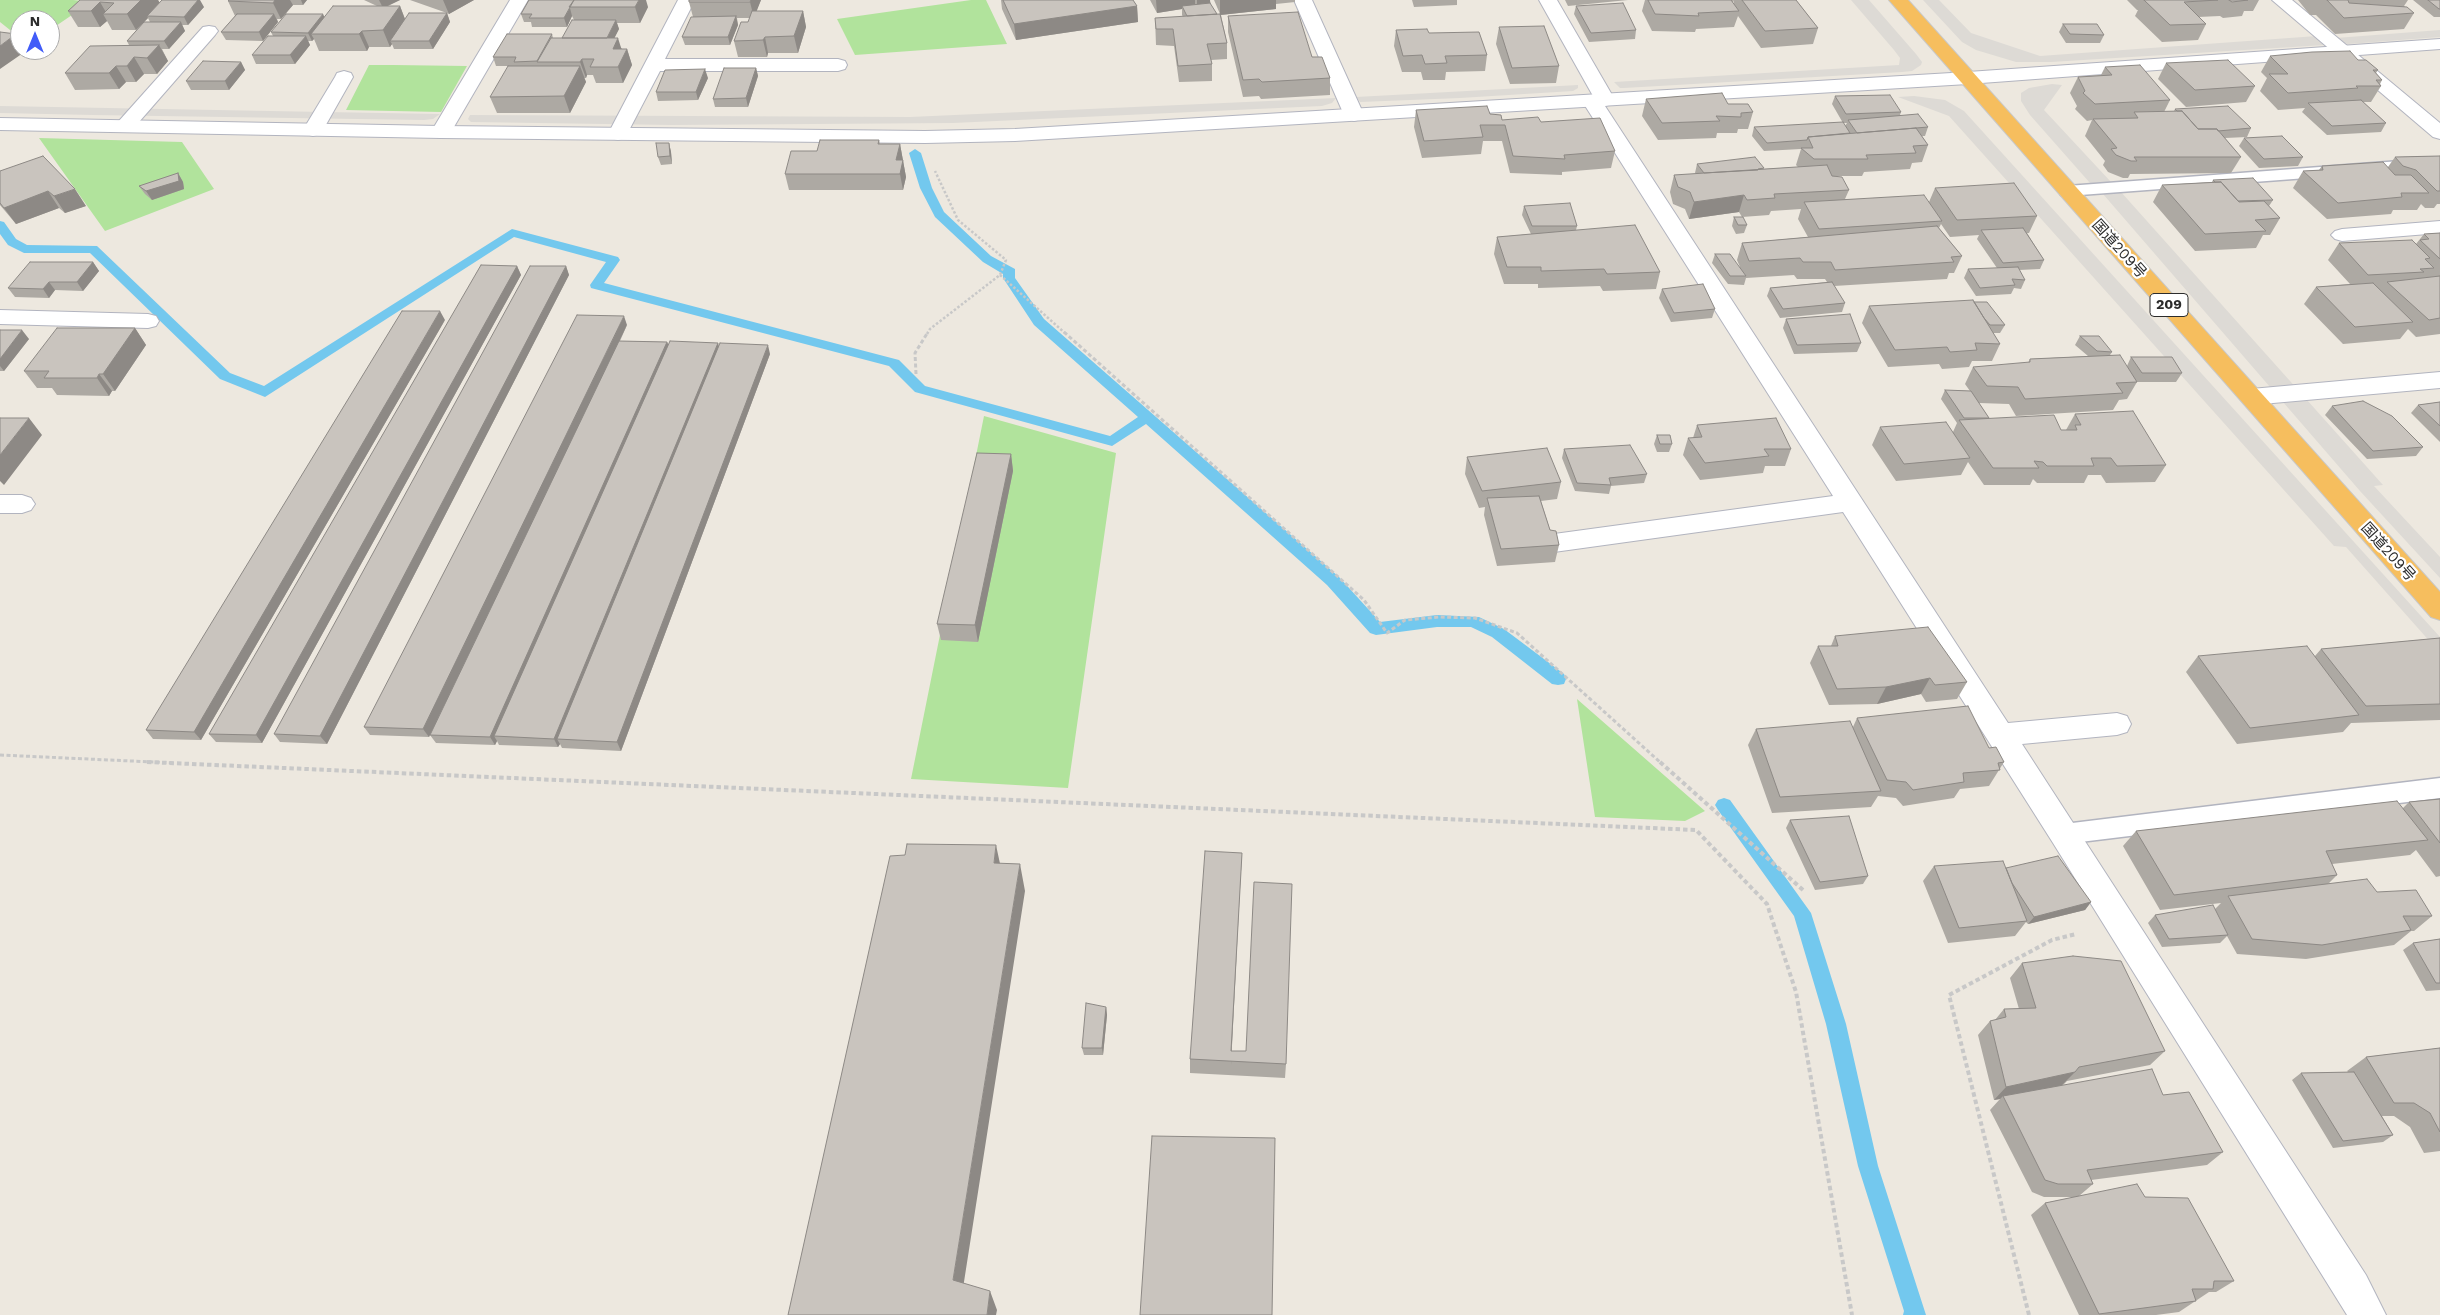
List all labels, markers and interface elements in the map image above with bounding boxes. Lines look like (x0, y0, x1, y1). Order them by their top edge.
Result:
north arrow (10, 10, 60, 60)
text: N (30, 13, 40, 29)
street label: 国道209号 (2088, 216, 2150, 282)
road number: 209 (2150, 294, 2188, 316)
street label: 国道209号 (2357, 519, 2419, 585)

